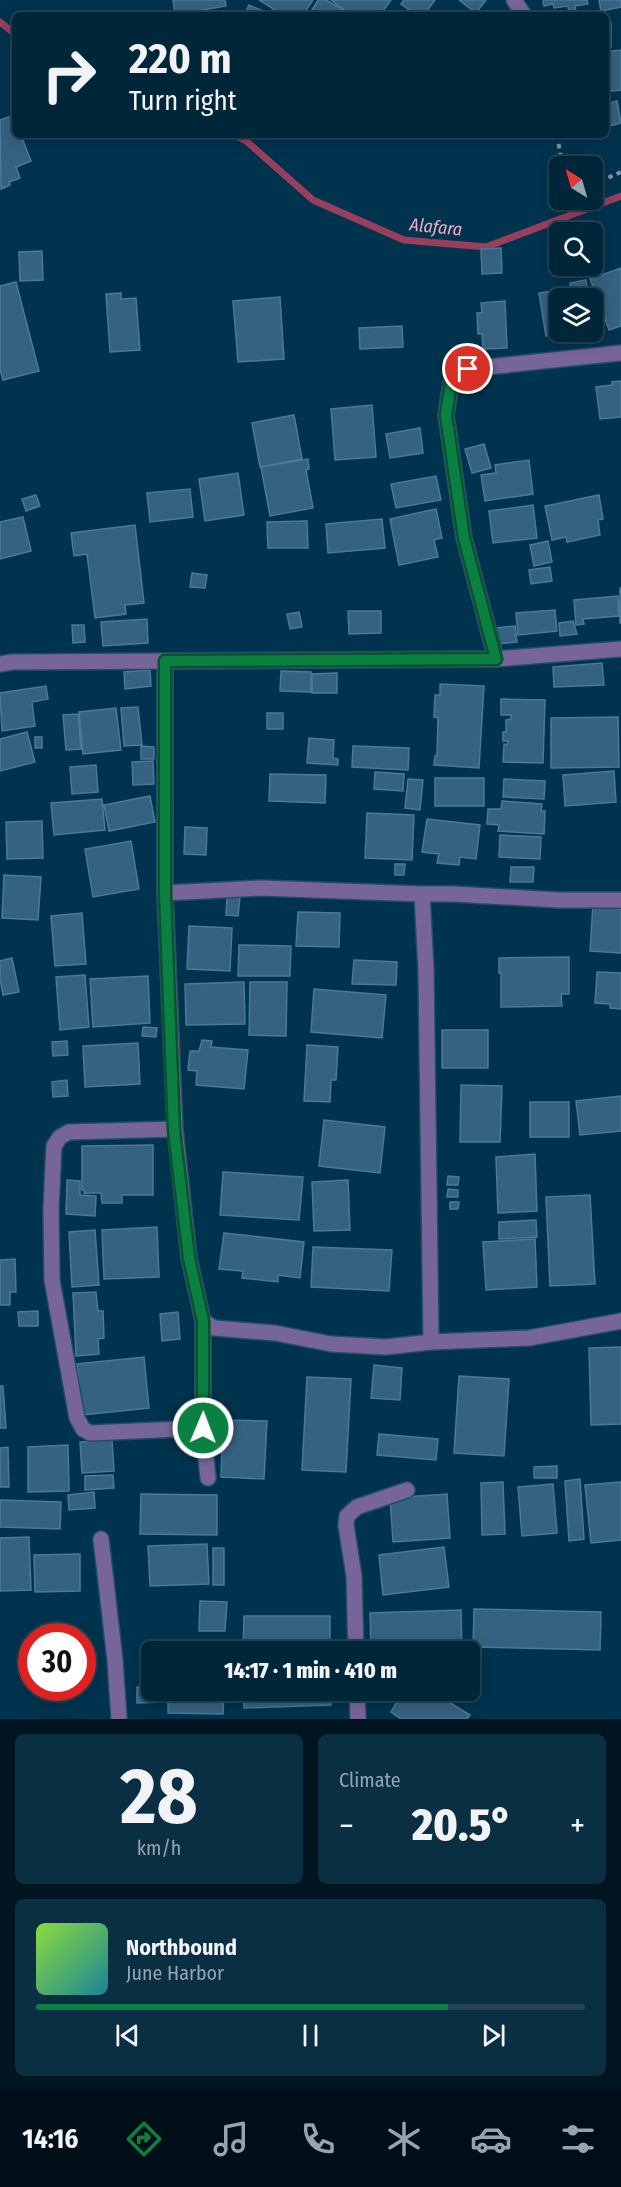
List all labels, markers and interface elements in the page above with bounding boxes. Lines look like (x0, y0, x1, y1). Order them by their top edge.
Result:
text: 220 m (129, 34, 232, 84)
icon: right (30, 36, 108, 114)
text: Turn right (129, 85, 237, 117)
north arrow (549, 156, 603, 210)
map controls (549, 156, 603, 342)
water label: Alafara (408, 213, 463, 241)
button: search (549, 222, 603, 276)
button: layers (549, 288, 603, 342)
pin (442, 343, 493, 394)
icon: arrive (451, 352, 484, 385)
position arrow (171, 1396, 235, 1460)
speed limit sign: 30 (18, 1623, 96, 1701)
text: 14:17 · 1 min · 410 m (224, 1657, 397, 1684)
text: 28 (120, 1750, 198, 1844)
text: Climate (339, 1768, 401, 1792)
text: 20.5° (412, 1798, 512, 1852)
text: − (339, 1806, 354, 1846)
text: + (570, 1806, 585, 1846)
text: km/h (137, 1836, 181, 1860)
text: Northbound (126, 1934, 237, 1961)
text: June Harbor (126, 1961, 224, 1985)
icon: previous (111, 2019, 144, 2052)
icon: pause (294, 2019, 327, 2052)
icon: next (477, 2019, 510, 2052)
icon: directions (123, 2118, 165, 2160)
icon: music (210, 2118, 252, 2160)
icon: phone (297, 2118, 339, 2160)
icon: climate (383, 2118, 425, 2160)
icon: car (470, 2118, 512, 2160)
icon: filters (557, 2118, 599, 2160)
text: 14:16 (22, 2123, 78, 2155)

